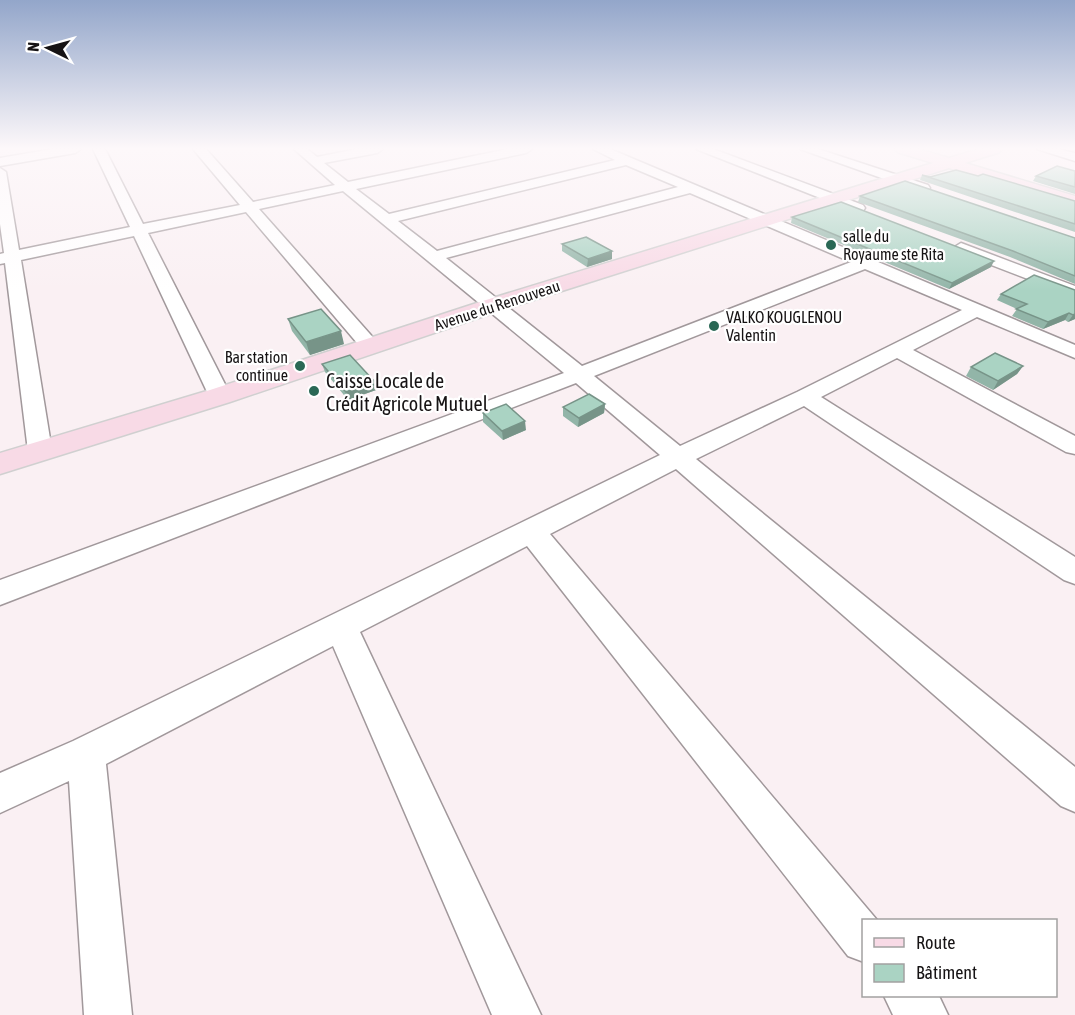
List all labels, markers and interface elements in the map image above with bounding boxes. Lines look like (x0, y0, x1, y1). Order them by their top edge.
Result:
north arrow (18, 18, 78, 78)
text: N (24, 41, 42, 52)
place label: salle du Royaume ste Rita (843, 227, 944, 264)
marker: salle du Royaume ste Rita (824, 238, 838, 252)
street label: Avenue du Renouveau (432, 276, 562, 334)
place label: VALKO KOUGLENOU Valentin (726, 308, 842, 344)
marker: VALKO KOUGLENOU Valentin (707, 319, 721, 333)
place label: Bar station continue (225, 348, 288, 384)
marker: Bar station continue (293, 359, 307, 373)
place label: Caisse Locale de Crédit Agricole Mutuel (326, 369, 489, 415)
marker: Caisse Locale de Crédit Agricole Mutuel (307, 384, 321, 398)
legend (862, 919, 1057, 997)
text: Route (916, 932, 955, 953)
text: Bâtiment (916, 962, 977, 983)

